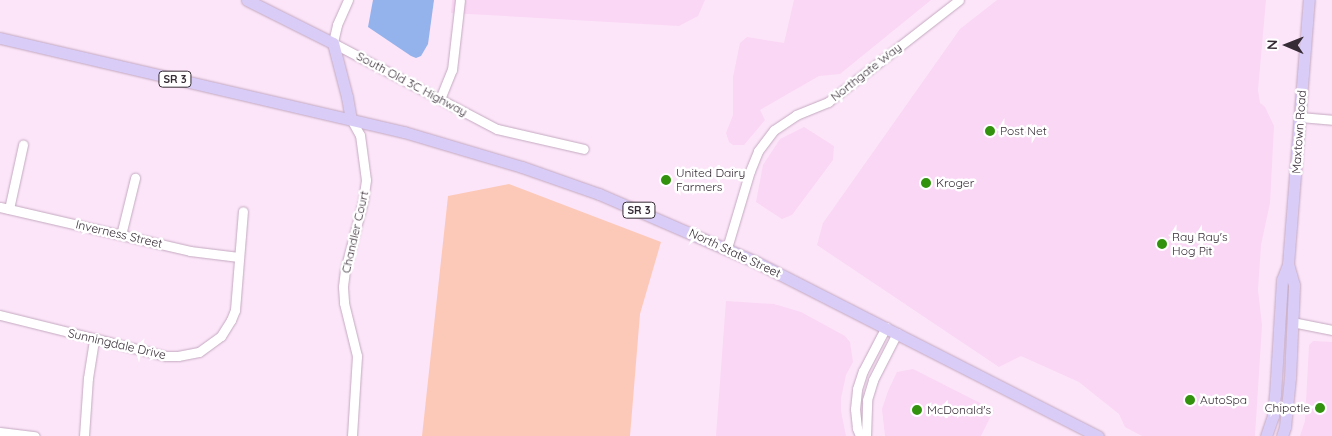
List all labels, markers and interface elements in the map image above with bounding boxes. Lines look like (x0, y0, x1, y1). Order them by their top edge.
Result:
north arrow (1262, 20, 1312, 70)
text: N (1263, 39, 1281, 50)
street label: Northgate Way (828, 40, 904, 104)
street label: South Old 3C Highway (354, 49, 470, 119)
road number: SR 3 (158, 70, 192, 88)
street label: Maxtown Road (1289, 90, 1309, 174)
place label: Post Net (1000, 124, 1047, 138)
marker: Post Net (984, 125, 996, 137)
place label: United Dairy Farmers (676, 166, 745, 194)
marker: United Dairy Farmers (660, 174, 672, 186)
place label: Kroger (936, 176, 974, 190)
marker: Kroger (920, 177, 932, 189)
street label: Chandler Court (339, 189, 371, 275)
road number: SR 3 (622, 202, 656, 218)
street label: Inverness Street (74, 217, 164, 251)
street label: North State Street (687, 225, 783, 281)
place label: Ray Ray's Hog Pit (1172, 230, 1228, 258)
marker: Ray Ray's Hog Pit (1156, 238, 1168, 250)
street label: Sunningdale Drive (67, 326, 167, 362)
place label: AutoSpa (1200, 393, 1247, 407)
marker: AutoSpa (1184, 394, 1196, 406)
place label: Chipotle (1265, 401, 1310, 415)
marker: Chipotle (1314, 402, 1326, 414)
place label: McDonald's (927, 403, 991, 417)
marker: McDonald's (911, 404, 923, 416)

